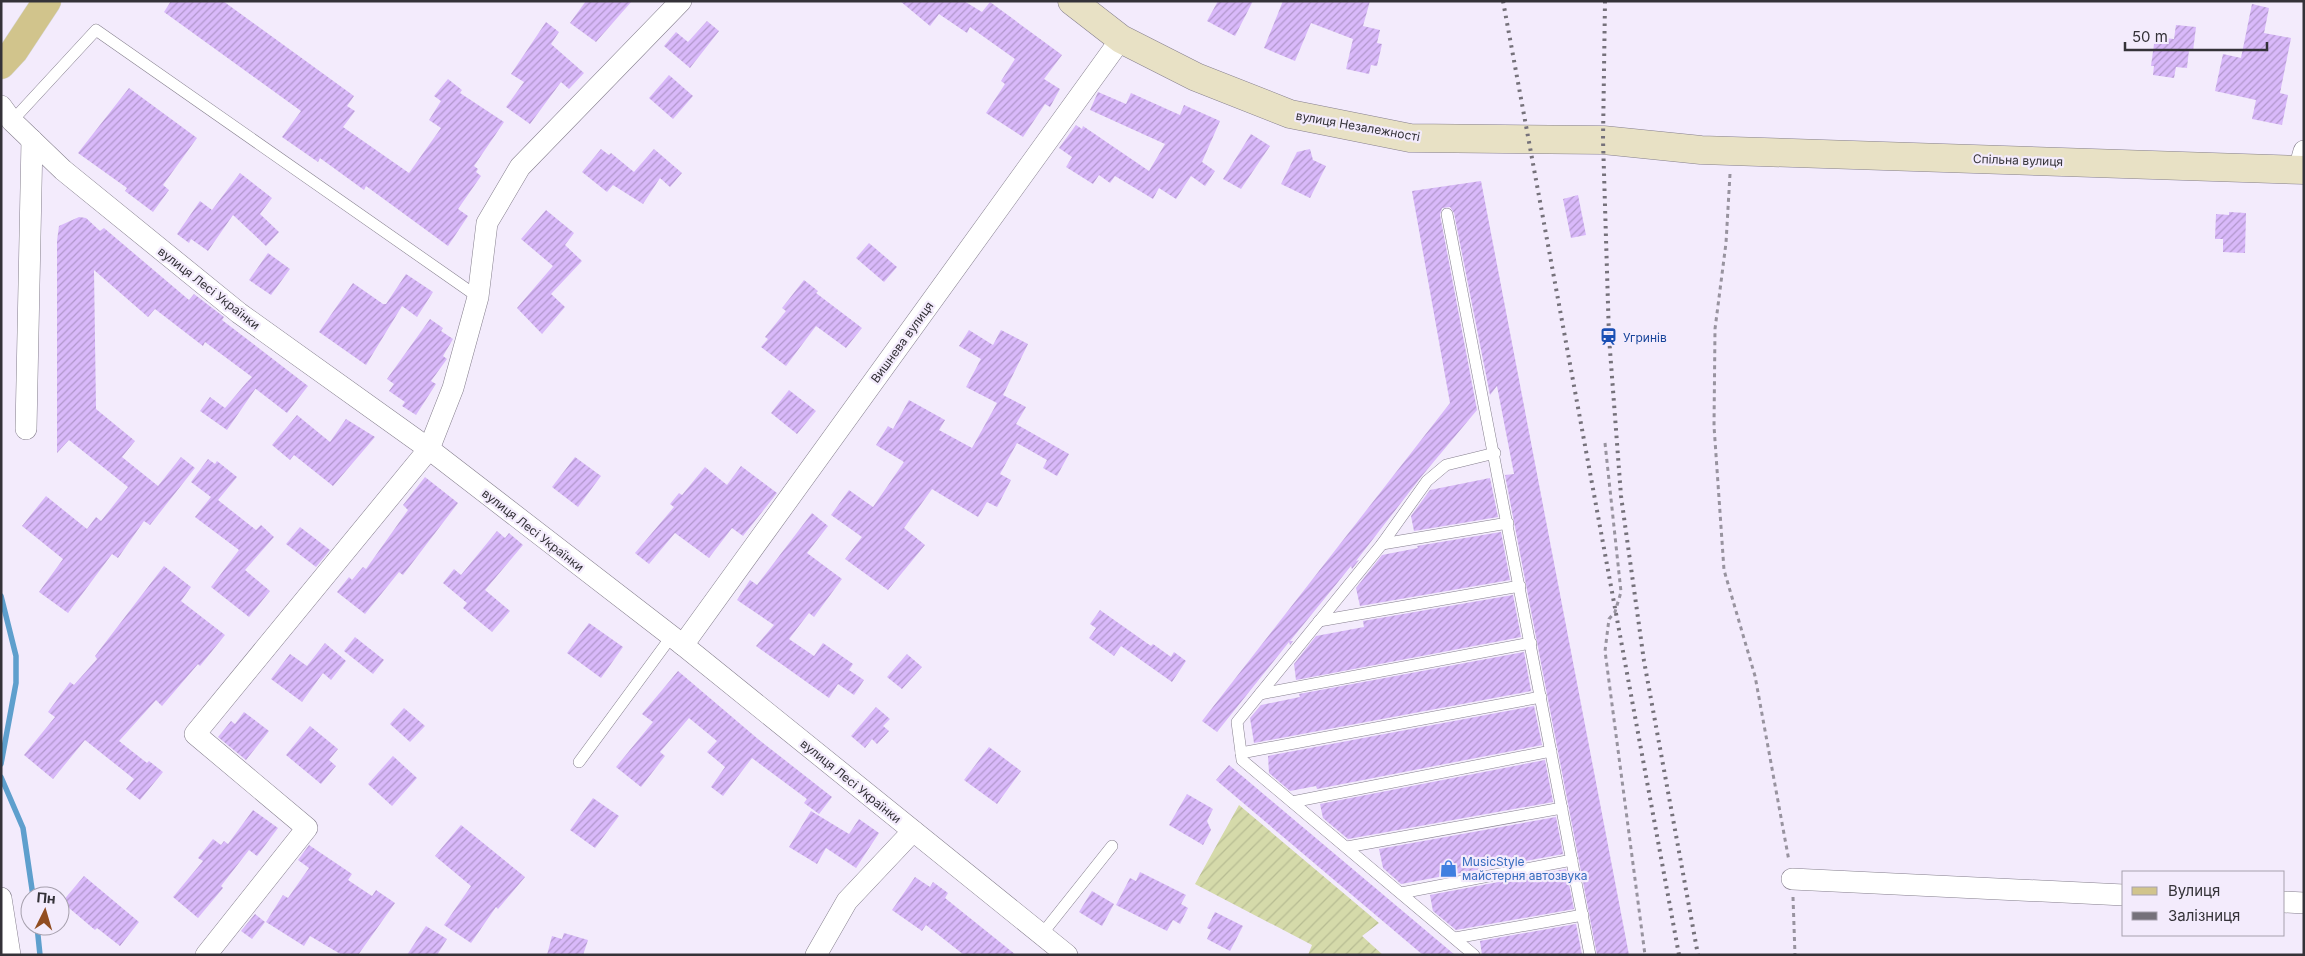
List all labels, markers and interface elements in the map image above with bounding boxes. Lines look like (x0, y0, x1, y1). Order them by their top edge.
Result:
scale bar (2125, 20, 2268, 52)
text: 50 m (2132, 27, 2168, 46)
street label: вулиця Незалежності (1295, 108, 1421, 144)
street label: Спільна вулиця (1973, 151, 2063, 169)
street label: вулиця Лесі Українки (155, 244, 263, 332)
street label: Вишнева вулиця (868, 299, 936, 385)
station icon: Угринів (1599, 327, 1619, 347)
place label: Угринів (1623, 330, 1667, 345)
street label: вулиця Лесі Українки (479, 486, 587, 574)
street label: вулиця Лесі Українки (798, 736, 904, 826)
place label: MusicStyle майстерня автозвука (1462, 854, 1588, 883)
shop icon: MusicStyle майстерня автозвука (1438, 858, 1458, 878)
legend (2122, 871, 2285, 936)
text: Вулиця (2168, 881, 2220, 900)
north arrow (20, 886, 70, 936)
text: Пн (36, 888, 56, 907)
text: Залізниця (2168, 906, 2240, 925)

